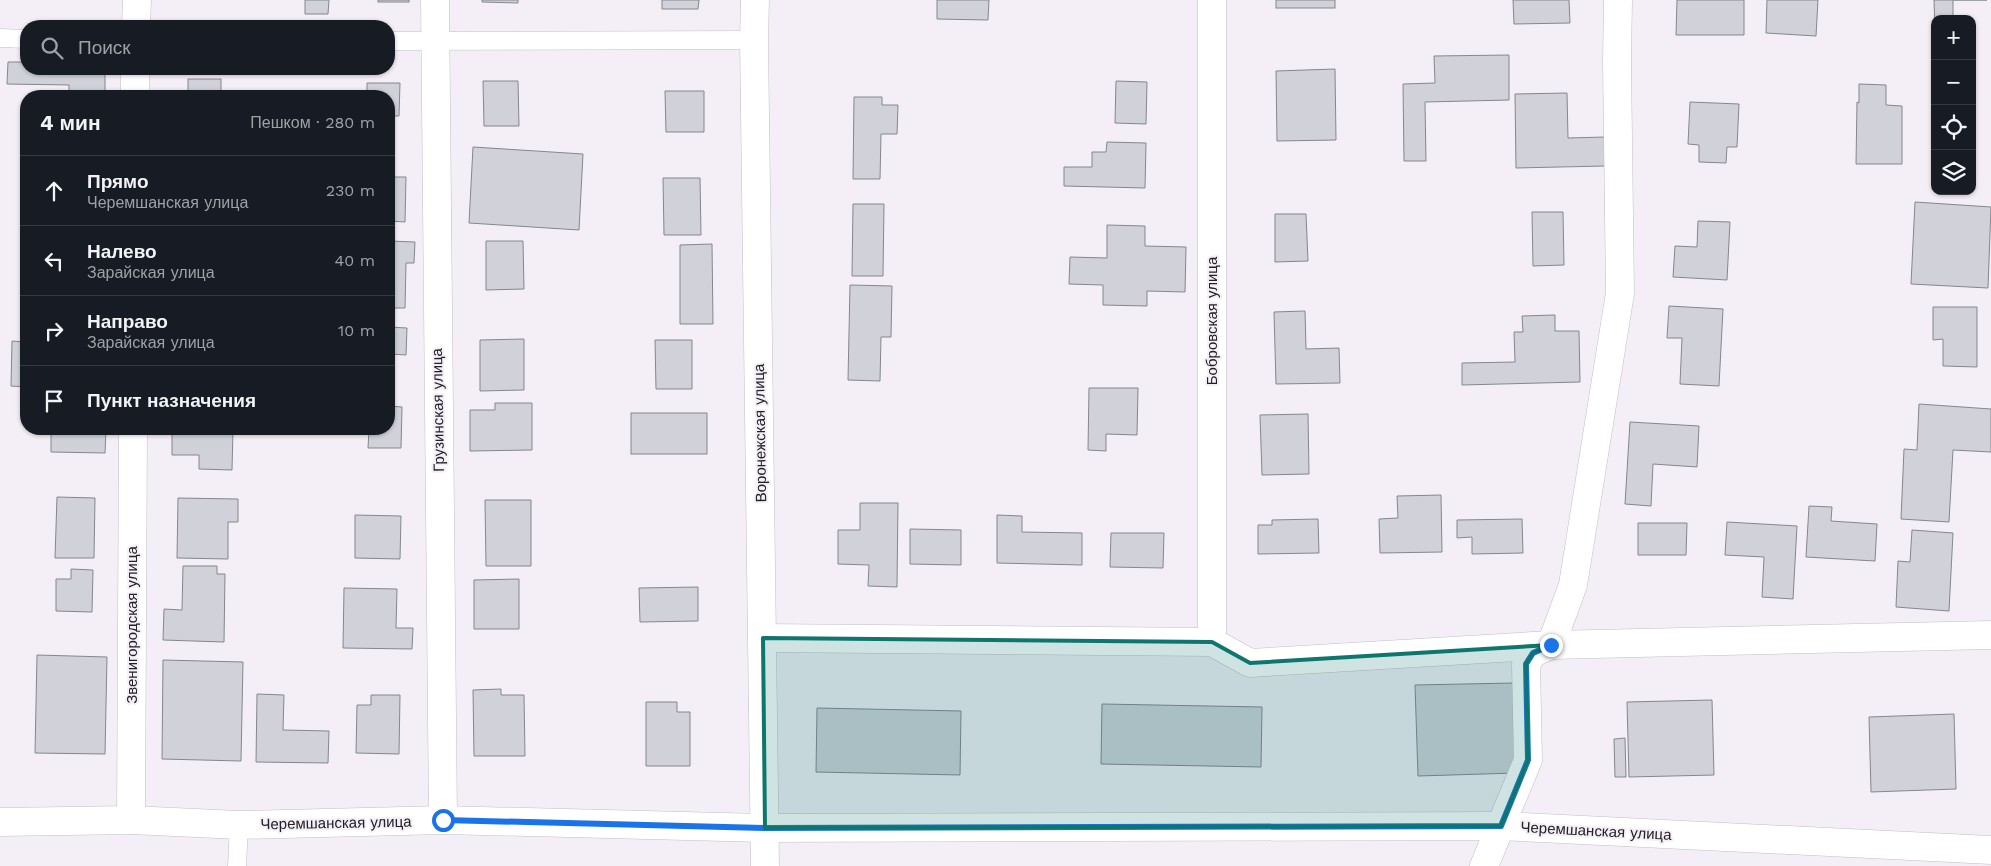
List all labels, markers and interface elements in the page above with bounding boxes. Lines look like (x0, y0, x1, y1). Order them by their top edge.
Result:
map controls (1931, 15, 1976, 195)
button: + (1931, 15, 1976, 60)
search box (20, 20, 395, 75)
icon: search (38, 34, 66, 62)
text: Поиск (78, 36, 131, 59)
button: − (1931, 60, 1976, 105)
button: locate (1931, 105, 1976, 150)
text: 4 мин (40, 110, 101, 135)
text: Пешком · 280 m (250, 113, 375, 132)
button: layers (1931, 150, 1976, 195)
text: Прямо (87, 170, 149, 193)
icon: ahead (40, 177, 68, 205)
text: 230 m (326, 181, 375, 200)
text: Черемшанская улица (87, 193, 248, 212)
text: Налево (87, 240, 157, 263)
icon: left (40, 247, 68, 275)
text: 40 m (335, 251, 375, 270)
street label: Бобровская улица (1203, 256, 1221, 385)
text: Зарайская улица (87, 263, 215, 282)
text: Направо (87, 310, 168, 333)
icon: right (40, 317, 68, 345)
text: 10 m (338, 321, 375, 340)
text: Зарайская улица (87, 333, 215, 352)
street label: Грузинская улица (428, 347, 448, 472)
street label: Воронежская улица (750, 363, 770, 503)
icon: arrive (40, 387, 68, 415)
text: Пункт назначения (87, 389, 256, 412)
street label: Звенигородская улица (123, 546, 141, 704)
route end (1540, 634, 1563, 657)
route start (432, 809, 455, 832)
street label: Черемшанская улица (260, 813, 412, 833)
street label: Черемшанская улица (1520, 818, 1673, 844)

